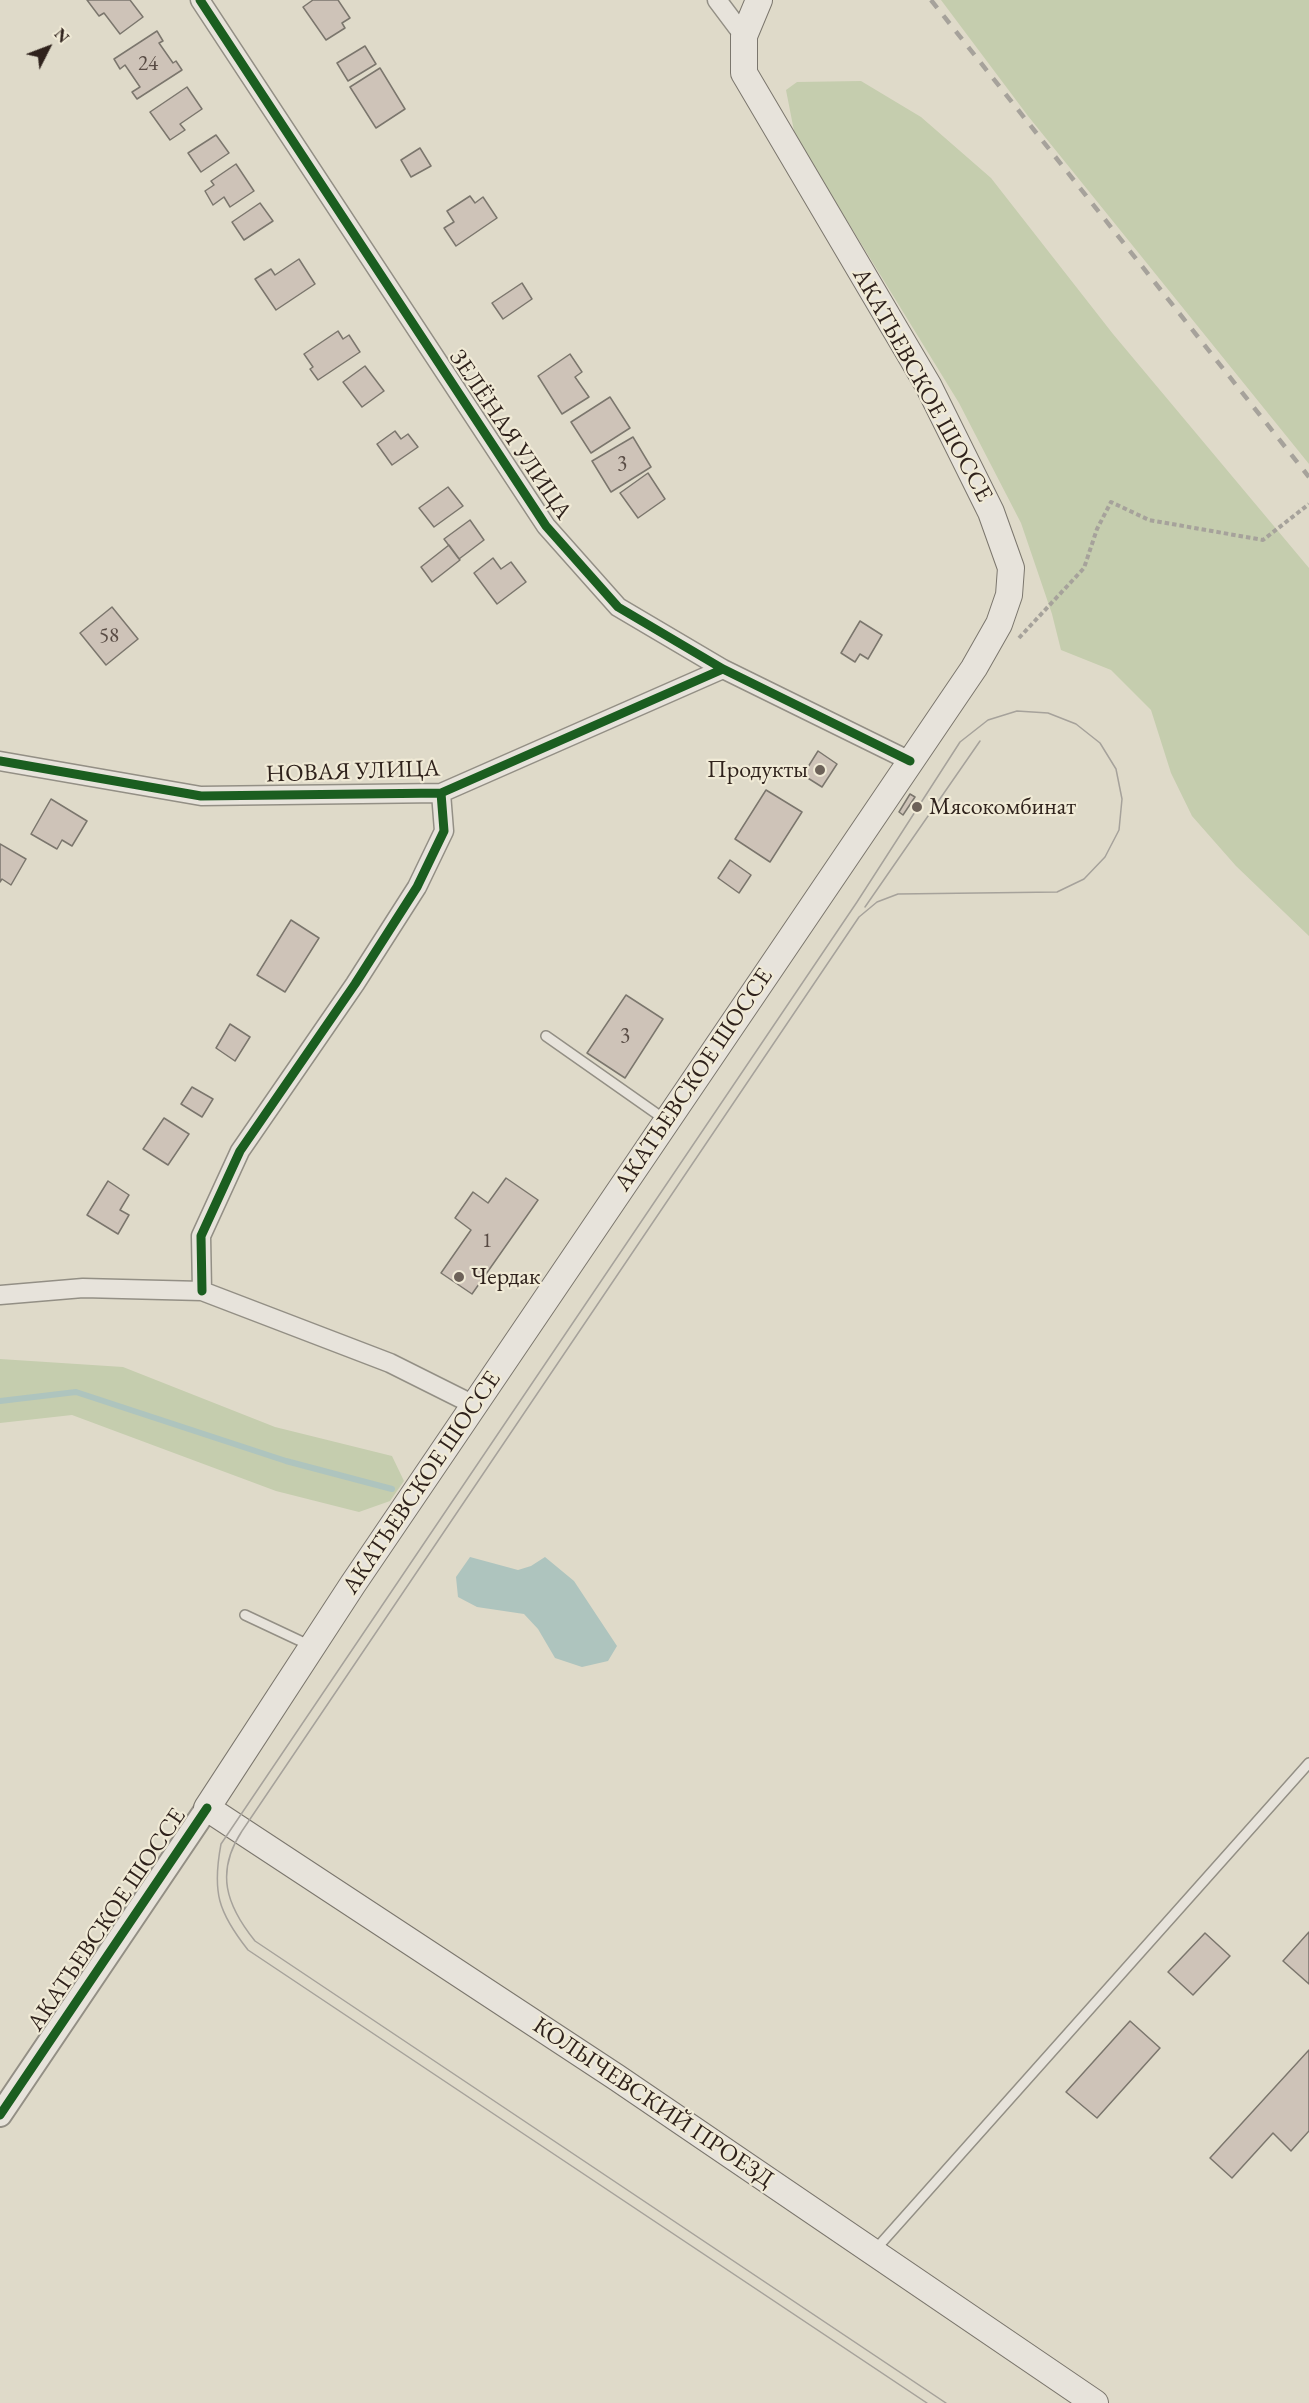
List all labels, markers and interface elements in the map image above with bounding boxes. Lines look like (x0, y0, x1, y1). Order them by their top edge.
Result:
north arrow (18, 18, 78, 78)
text: N (50, 24, 74, 47)
house number: 24 (138, 51, 158, 77)
street label: АКАТЬЕВСКОЕ ШОССЕ (846, 263, 998, 507)
street label: ЗЕЛЁНАЯ УЛИЦА (443, 345, 577, 525)
house number: 3 (617, 451, 627, 477)
house number: 58 (99, 623, 119, 649)
street label: НОВАЯ УЛИЦА (265, 755, 441, 789)
place label: Продукты (707, 756, 808, 784)
marker: Продукты (813, 763, 827, 777)
place label: Мясокомбинат (929, 793, 1076, 821)
marker: Мясокомбинат (910, 800, 924, 814)
street label: АКАТЬЕВСКОЕ ШОССЕ (609, 963, 779, 1197)
house number: 3 (620, 1023, 630, 1049)
house number: 1 (482, 1228, 492, 1254)
place label: Чердак (471, 1263, 540, 1291)
marker: Чердак (452, 1270, 466, 1284)
street label: АКАТЬЕВСКОЕ ШОССЕ (337, 1366, 507, 1600)
street label: АКАТЬЕВСКОЕ ШОССЕ (22, 1803, 192, 2037)
street label: КОЛЫЧЕВСКИЙ ПРОЕЗД (527, 2012, 779, 2194)

